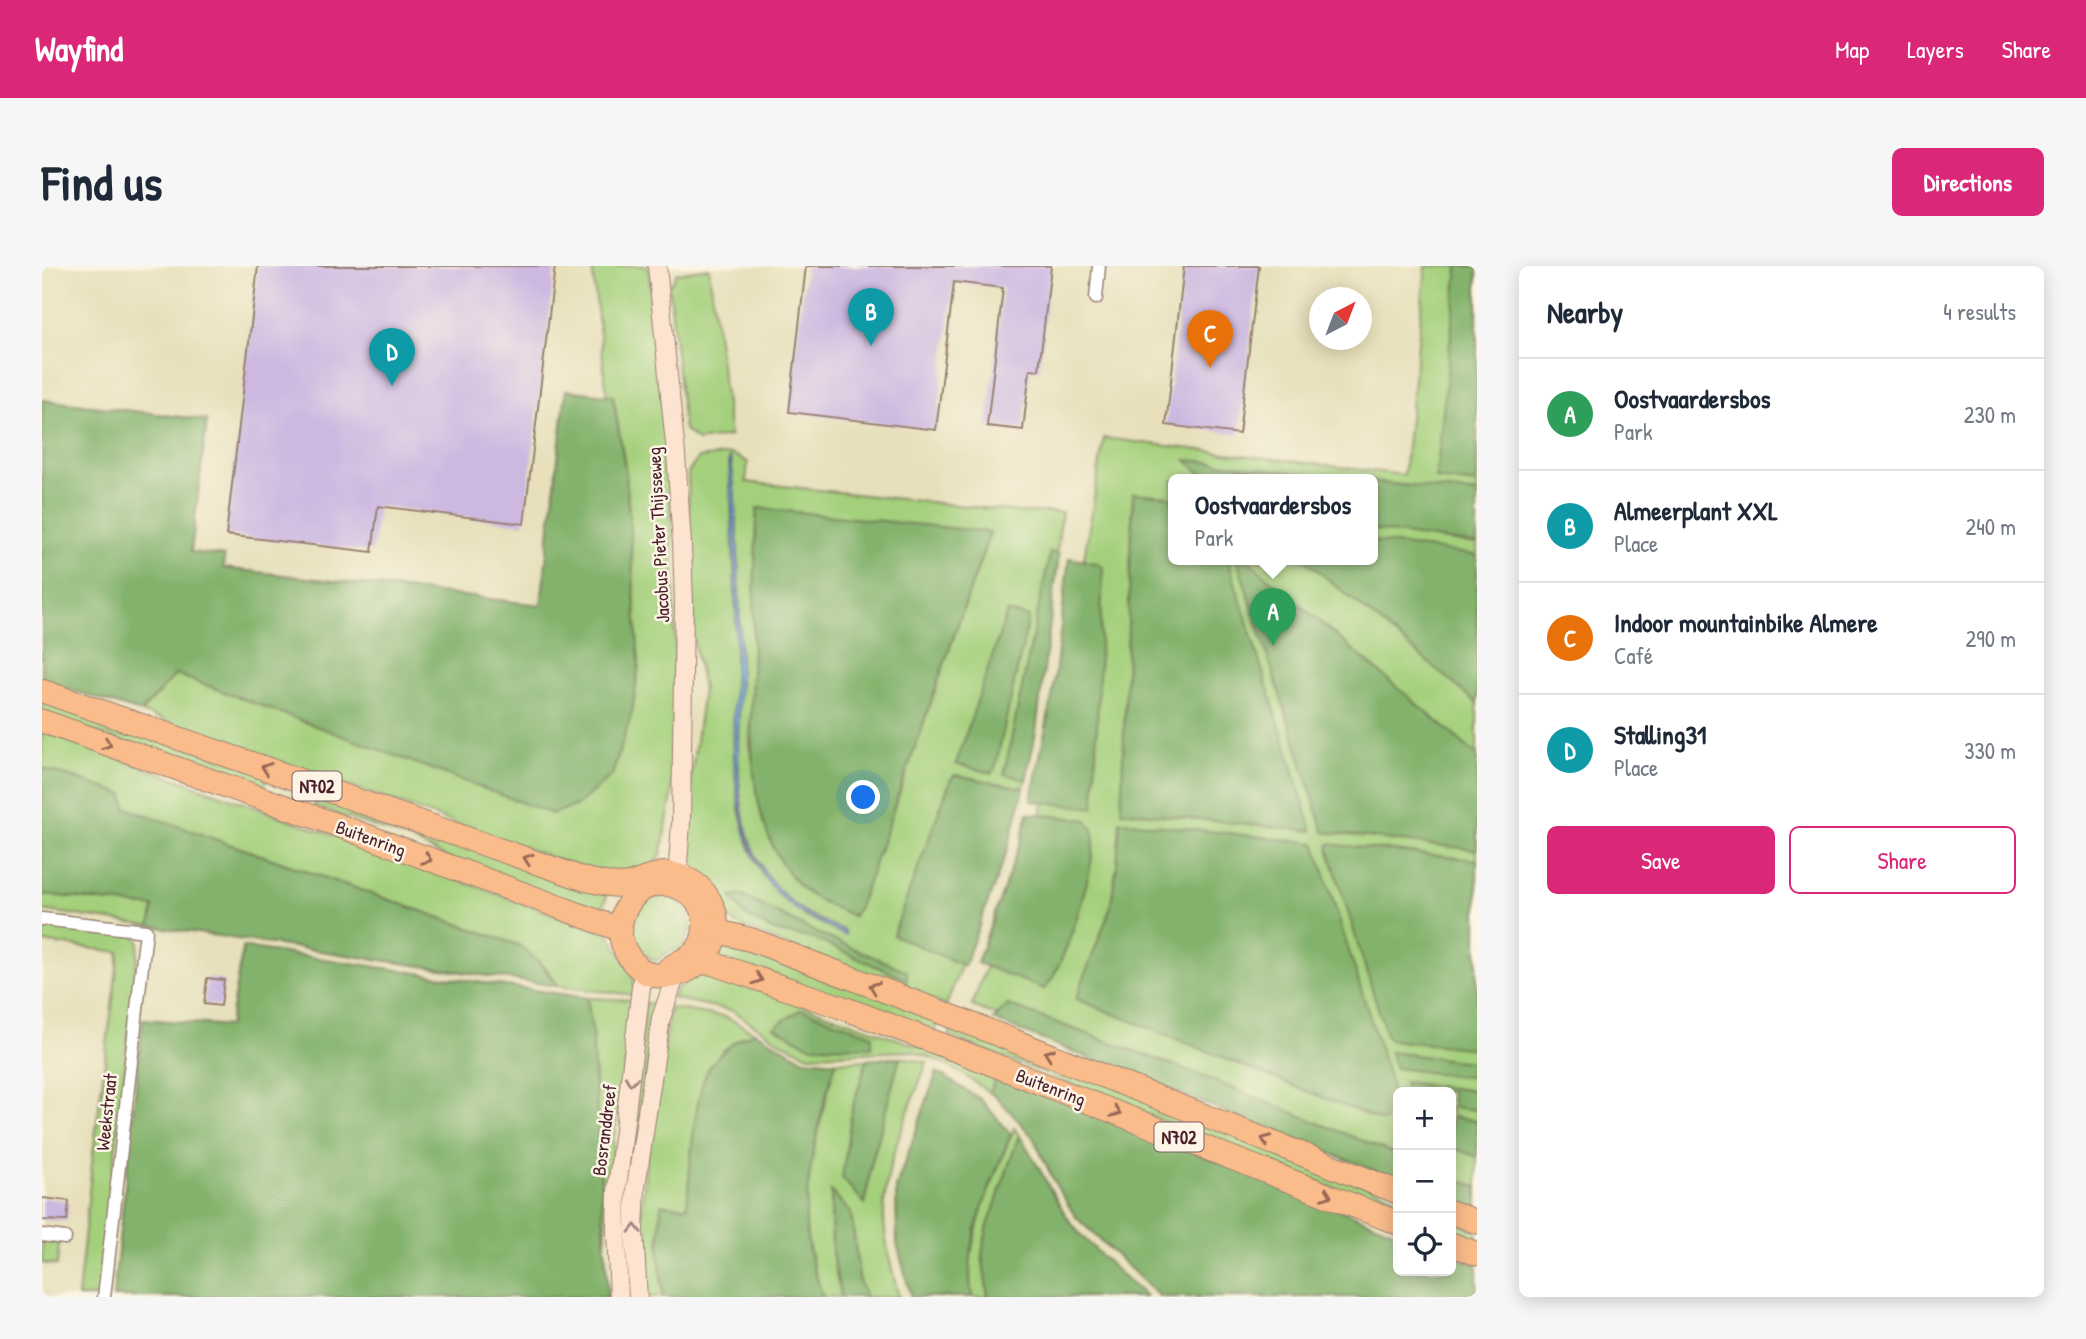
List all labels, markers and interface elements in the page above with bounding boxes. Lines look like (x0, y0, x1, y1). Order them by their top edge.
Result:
text: Wayfind (35, 27, 123, 71)
text: Map (1835, 33, 1869, 65)
text: Layers (1907, 33, 1964, 65)
text: Share (2002, 33, 2051, 65)
button: Directions (1892, 148, 2044, 216)
text: Find us (42, 149, 162, 215)
north arrow (1309, 287, 1372, 350)
pin: B (848, 288, 894, 346)
text: Nearby (1547, 292, 1623, 332)
text: 4 results (1943, 296, 2016, 327)
pin: C (1187, 310, 1233, 368)
pin: D (369, 328, 415, 386)
text: Oostvaardersbos (1614, 381, 1770, 416)
text: A (1564, 399, 1576, 430)
text: 230 m (1964, 399, 2016, 430)
text: Park (1614, 416, 1652, 447)
street label: Jacobus Pieter Thijsseweg (640, 446, 676, 624)
popup (1168, 474, 1378, 565)
text: Oostvaardersbos (1195, 487, 1351, 522)
text: Almeerplant XXL (1614, 493, 1778, 528)
text: B (1564, 511, 1576, 542)
text: 240 m (1965, 511, 2016, 542)
text: Park (1195, 522, 1233, 553)
text: Place (1614, 528, 1658, 559)
pin: A (1250, 588, 1296, 646)
text: Indoor mountainbike Almere (1614, 605, 1878, 640)
text: C (1564, 623, 1576, 654)
text: 290 m (1966, 623, 2016, 654)
text: Café (1614, 640, 1653, 671)
text: Stalling31 (1614, 717, 1707, 752)
text: D (1565, 735, 1575, 766)
text: 330 m (1964, 735, 2016, 766)
one-way arrow (100, 736, 112, 750)
text: Place (1614, 752, 1658, 783)
one-way arrow (261, 762, 273, 776)
road number: N702 (292, 772, 342, 800)
your location (846, 780, 880, 814)
street label: Buitenring (332, 813, 410, 863)
button: Save (1547, 826, 1775, 894)
button: Share (1789, 826, 2016, 894)
one-way arrow (421, 850, 433, 864)
one-way arrow (522, 853, 534, 867)
one-way arrow (752, 971, 764, 985)
one-way arrow (869, 981, 881, 995)
one-way arrow (1044, 1048, 1056, 1062)
street label: Buitenring (1012, 1062, 1090, 1112)
street label: Weekstraat (89, 1072, 123, 1152)
one-way arrow (623, 1075, 638, 1087)
street label: Bosranddreef (585, 1083, 623, 1177)
map controls (1393, 1087, 1456, 1276)
button: + (1393, 1087, 1456, 1150)
one-way arrow (1109, 1104, 1121, 1118)
road number: N702 (1154, 1122, 1204, 1152)
one-way arrow (1261, 1134, 1273, 1148)
button: − (1393, 1150, 1456, 1213)
one-way arrow (1321, 1187, 1333, 1201)
button: locate (1393, 1213, 1456, 1276)
one-way arrow (627, 1223, 643, 1234)

